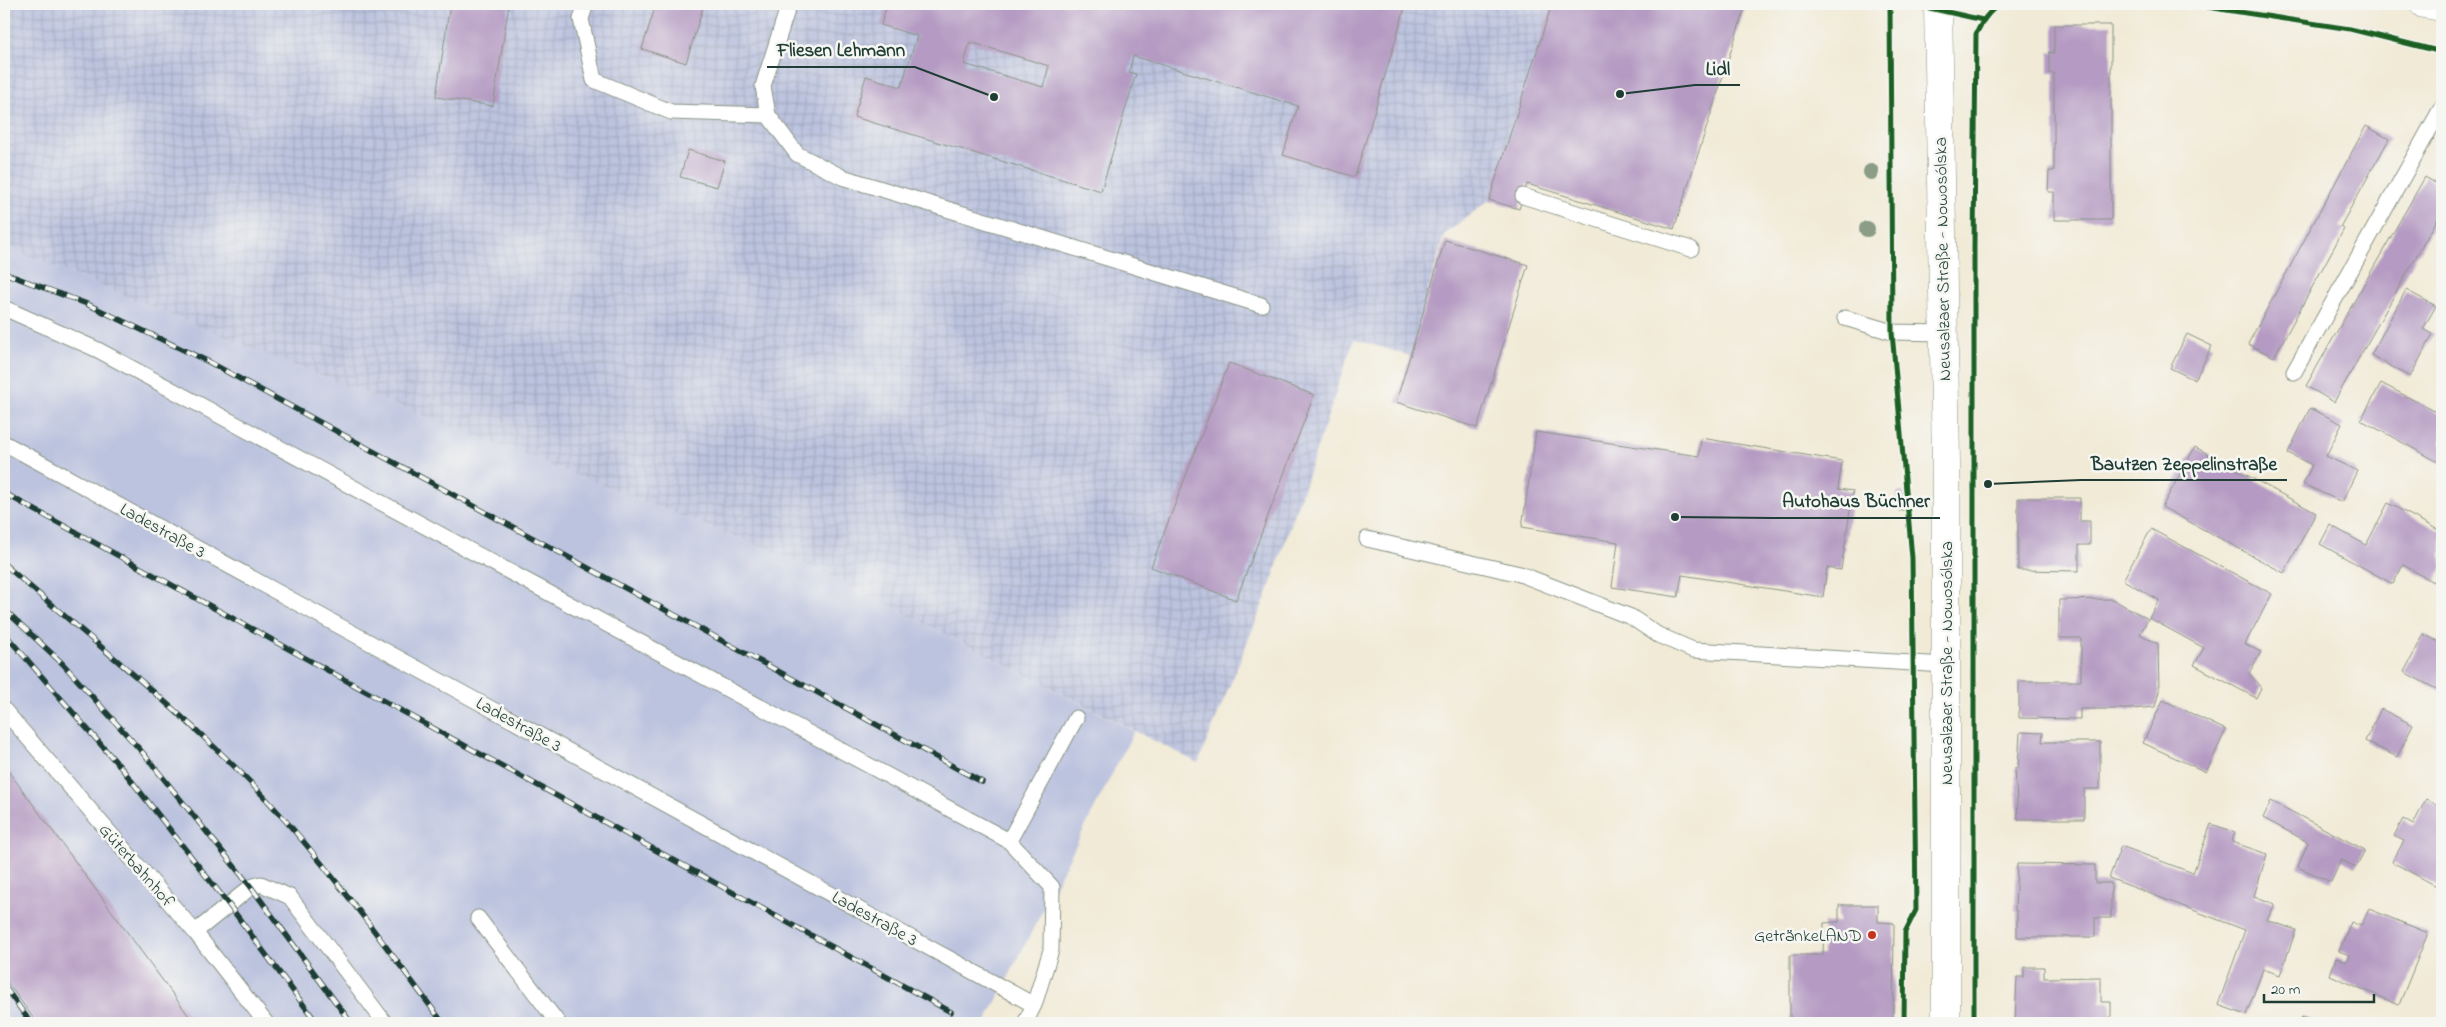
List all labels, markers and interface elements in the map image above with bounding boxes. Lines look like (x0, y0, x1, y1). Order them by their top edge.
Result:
callout: Fliesen Lehmann (767, 33, 915, 67)
text: Fliesen Lehmann (776, 38, 905, 65)
callout: Lidl (1695, 51, 1740, 85)
text: Lidl (1706, 57, 1730, 84)
street label: Neusalzaer Straße - Nowosólska (1929, 137, 1959, 381)
callout: Bautzen Zeppelinstraße (2081, 446, 2287, 480)
text: Bautzen Zeppelinstraße (2090, 452, 2277, 479)
callout: Autohaus Büchner (1772, 484, 1940, 518)
text: Autohaus Büchner (1782, 489, 1931, 516)
street label: Ladestraße 3 (114, 497, 210, 566)
street label: Neusalzaer Straße - Nowosólska (1935, 541, 1961, 785)
street label: Ladestraße 3 (470, 691, 566, 760)
street label: Güterbahnhof (92, 818, 180, 915)
street label: Ladestraße 3 (826, 885, 922, 954)
place label: GetränkeLAND (1754, 924, 1862, 950)
marker: GetränkeLAND (1866, 929, 1878, 941)
scale bar (2264, 972, 2374, 1004)
text: 20 m (2271, 979, 2301, 1001)

